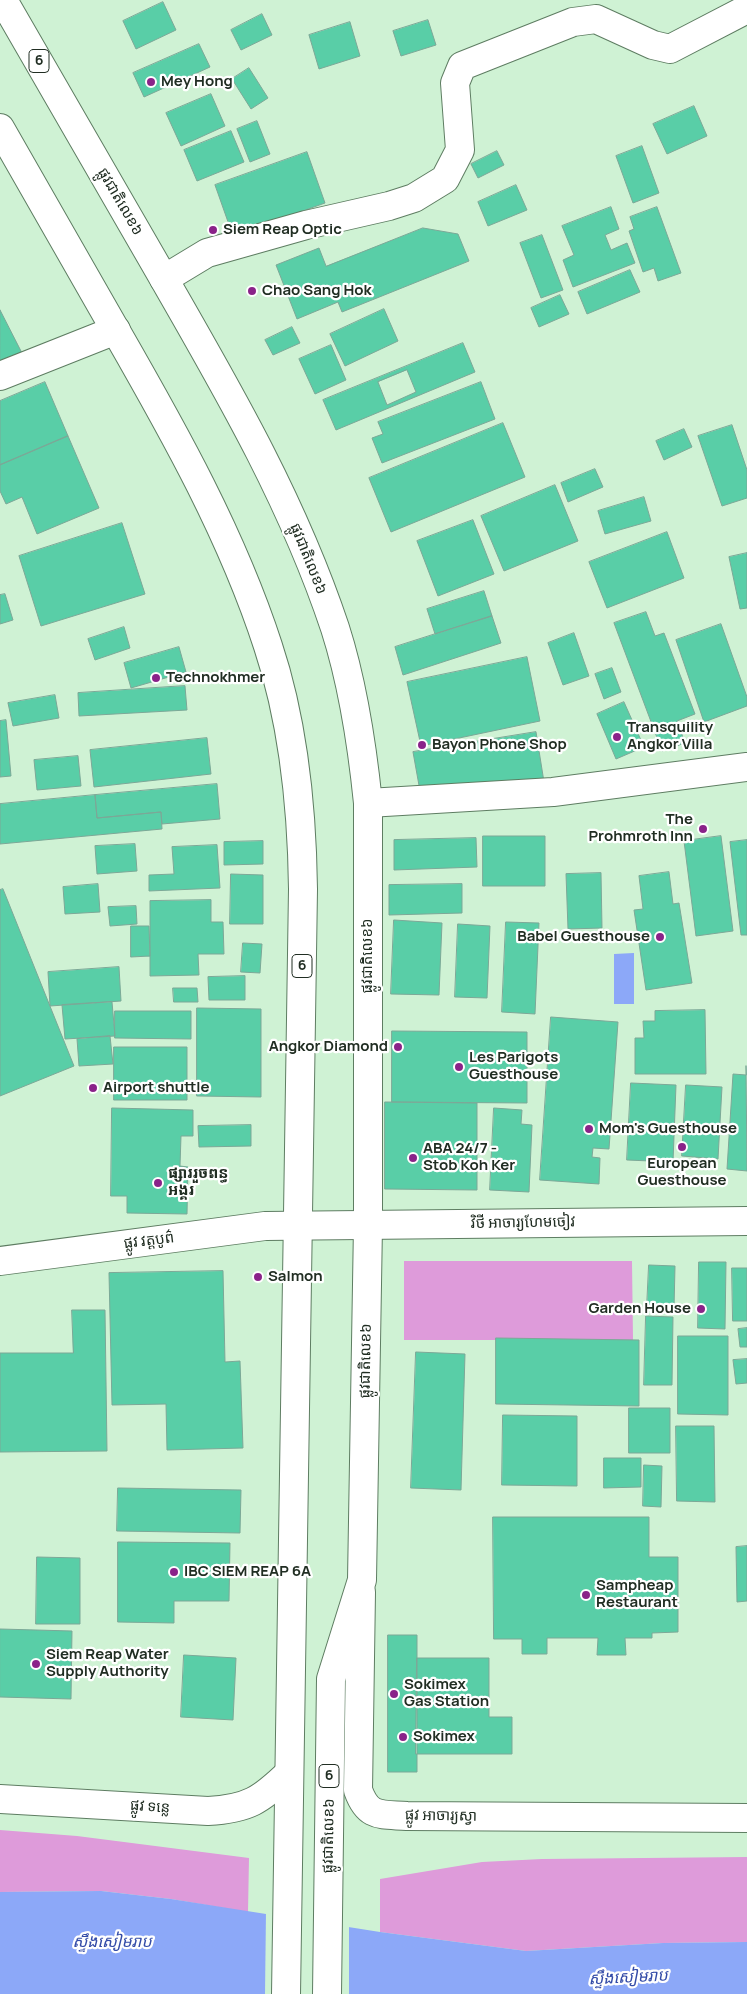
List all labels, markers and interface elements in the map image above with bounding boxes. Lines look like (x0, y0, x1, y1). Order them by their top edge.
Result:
road number: 6 (29, 49, 49, 72)
place label: Mey Hong (161, 73, 233, 91)
marker: Mey Hong (145, 76, 157, 88)
street label: ផ្លូវជាតិលេខ៦ (93, 165, 147, 239)
place label: Siem Reap Optic (223, 221, 342, 239)
marker: Siem Reap Optic (207, 224, 219, 236)
place label: Chao Sang Hok (262, 282, 372, 300)
marker: Chao Sang Hok (246, 285, 258, 297)
street label: ផ្លូវជាតិលេខ៦ (286, 521, 330, 597)
place label: Technokhmer (166, 669, 265, 687)
marker: Technokhmer (150, 672, 162, 684)
place label: Transquility Angkor Villa (627, 719, 713, 754)
marker: Transquility Angkor Villa (611, 731, 623, 743)
place label: Bayon Phone Shop (432, 736, 567, 754)
marker: Bayon Phone Shop (416, 739, 428, 751)
place label: The Prohmroth Inn (588, 811, 693, 846)
marker: The Prohmroth Inn (697, 823, 709, 835)
street label: ផ្លូវជាតិលេខ៦ (359, 918, 377, 994)
place label: Babel Guesthouse (517, 928, 650, 946)
marker: Babel Guesthouse (654, 931, 666, 943)
road number: 6 (292, 954, 312, 978)
place label: Angkor Diamond (269, 1038, 388, 1056)
marker: Angkor Diamond (392, 1041, 404, 1053)
place label: Les Parigots Guesthouse (469, 1049, 558, 1084)
marker: Les Parigots Guesthouse (453, 1061, 465, 1073)
place label: Airport shuttle (103, 1079, 209, 1097)
marker: Airport shuttle (87, 1082, 99, 1094)
place label: Mom's Guesthouse (599, 1120, 737, 1138)
marker: Mom's Guesthouse (583, 1123, 595, 1135)
place label: ABA 24/7 - Stob Koh Ker (423, 1140, 515, 1175)
marker: European Guesthouse (676, 1141, 688, 1153)
marker: ABA 24/7 - Stob Koh Ker (407, 1152, 419, 1164)
place label: European Guesthouse (637, 1155, 727, 1190)
place label: ផ្សាររួចពន្ធ អង្គរ (168, 1165, 228, 1200)
marker: ផ្សាររួចពន្ធ អង្គរ (152, 1177, 164, 1189)
street label: វិថី អាចារ្យហែមចៀវ (471, 1213, 575, 1233)
street label: ផ្លូវ វត្តបូព៌ (123, 1229, 175, 1253)
place label: Salmon (268, 1268, 323, 1286)
marker: Salmon (252, 1271, 264, 1283)
place label: Garden House (588, 1300, 691, 1318)
marker: Garden House (695, 1303, 707, 1315)
street label: ផ្លូវជាតិលេខ៦ (356, 1323, 376, 1399)
place label: IBC SIEM REAP 6A (184, 1563, 311, 1581)
marker: IBC SIEM REAP 6A (168, 1566, 180, 1578)
place label: Sampheap Restaurant (596, 1577, 678, 1612)
marker: Sampheap Restaurant (580, 1589, 592, 1601)
place label: Siem Reap Water Supply Authority (46, 1646, 169, 1681)
marker: Siem Reap Water Supply Authority (30, 1658, 42, 1670)
place label: Sokimex Gas Station (404, 1676, 489, 1711)
marker: Sokimex Gas Station (388, 1688, 400, 1700)
place label: Sokimex (413, 1728, 475, 1746)
marker: Sokimex (397, 1731, 409, 1743)
road number: 6 (319, 1764, 339, 1788)
street label: ផ្លូវ ទន្លេ (129, 1797, 171, 1817)
street label: ផ្លូវជាតិលេខ៦ (319, 1798, 339, 1874)
street label: ផ្លូវ អាចារ្យស្វា (405, 1806, 477, 1826)
water label: ស្ទឹងសៀមរាប (72, 1933, 152, 1953)
water label: ស្ទឹងសៀមរាប (588, 1966, 668, 1990)

